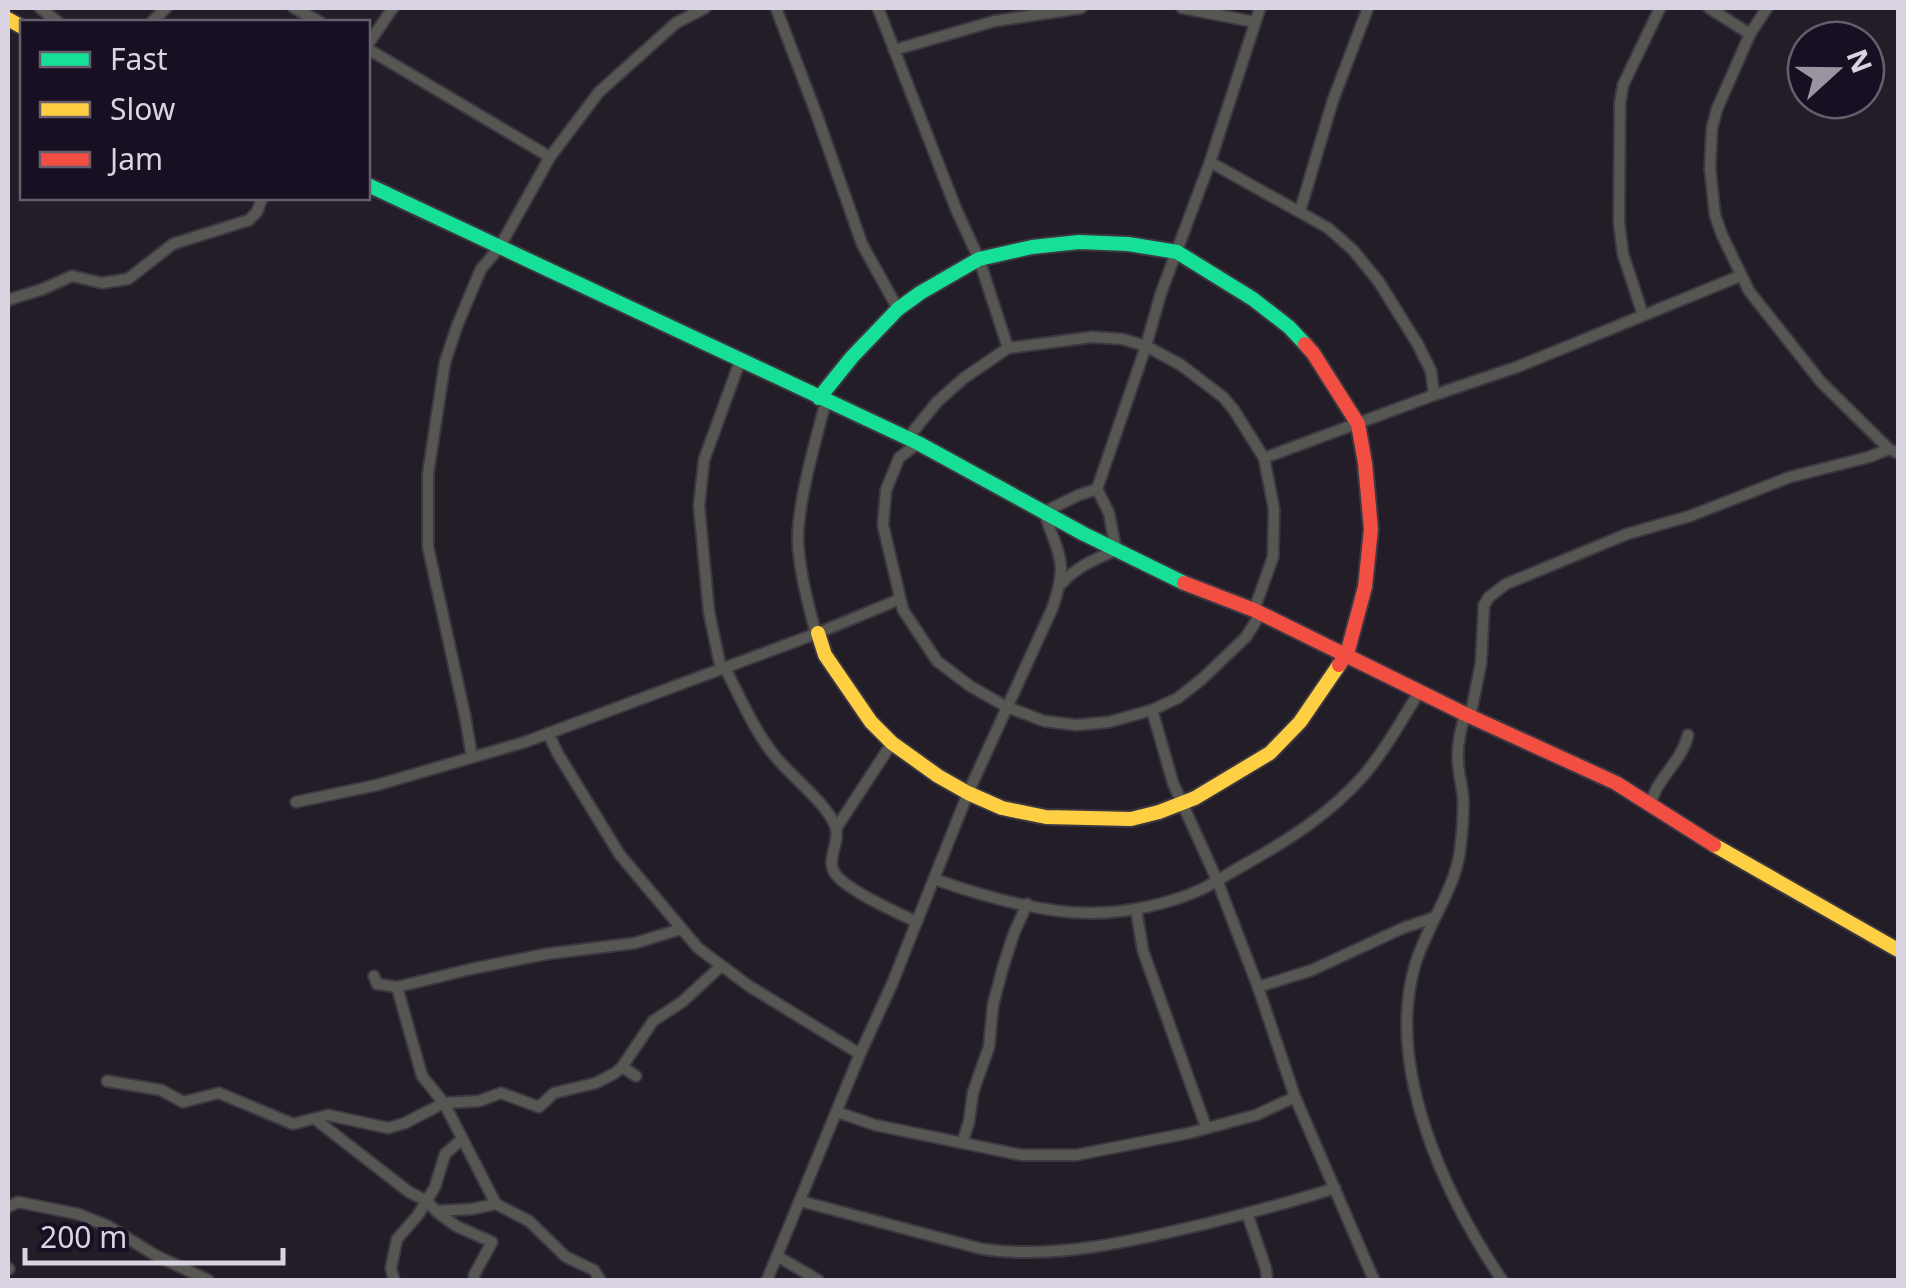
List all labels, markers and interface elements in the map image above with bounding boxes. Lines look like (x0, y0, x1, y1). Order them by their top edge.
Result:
legend (20, 20, 370, 200)
north arrow (1786, 20, 1886, 120)
text: Fast (110, 38, 168, 79)
text: N (1838, 43, 1882, 78)
text: Slow (110, 88, 176, 129)
text: Jam (107, 138, 163, 179)
scale bar (25, 1203, 282, 1265)
text: 200 m (40, 1216, 127, 1257)

